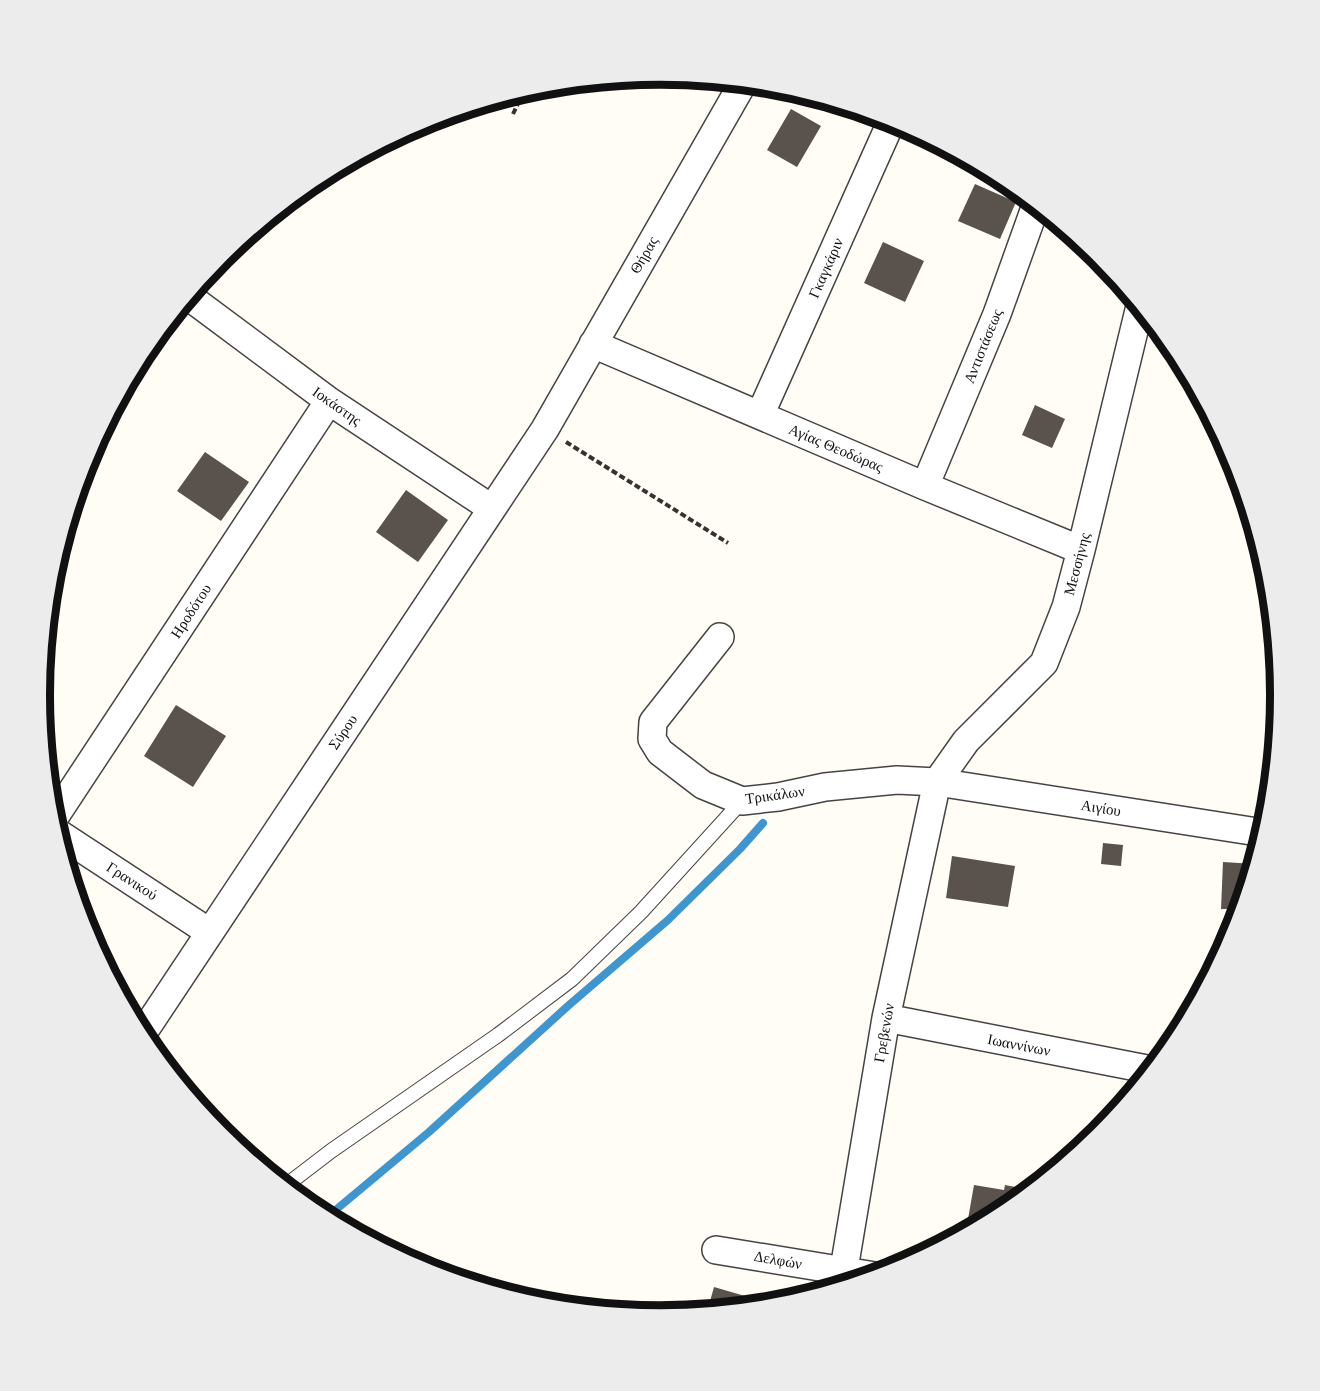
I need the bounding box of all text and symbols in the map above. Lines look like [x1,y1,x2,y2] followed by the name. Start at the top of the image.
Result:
[627,234,661,276] street label: Θήρας
[806,235,846,301] street label: Γκαγκάριν
[961,306,1005,386] street label: Αντιστάσεως
[310,383,364,429] street label: Ιοκάστης
[786,421,886,475] street label: Αγίας Θεοδώρας
[1061,531,1093,597] street label: Μεσσήνης
[168,581,214,641] street label: Ηροδότου
[326,712,360,752] street label: Σύρου
[744,783,806,807] street label: Τρικάλων
[1080,797,1122,819] street label: Αιγίου
[104,859,160,903] street label: Γρανικού
[871,1002,897,1064] street label: Γρεβενών
[986,1031,1052,1059] street label: Ιωαννίνων
[753,1248,803,1272] street label: Δελφών

